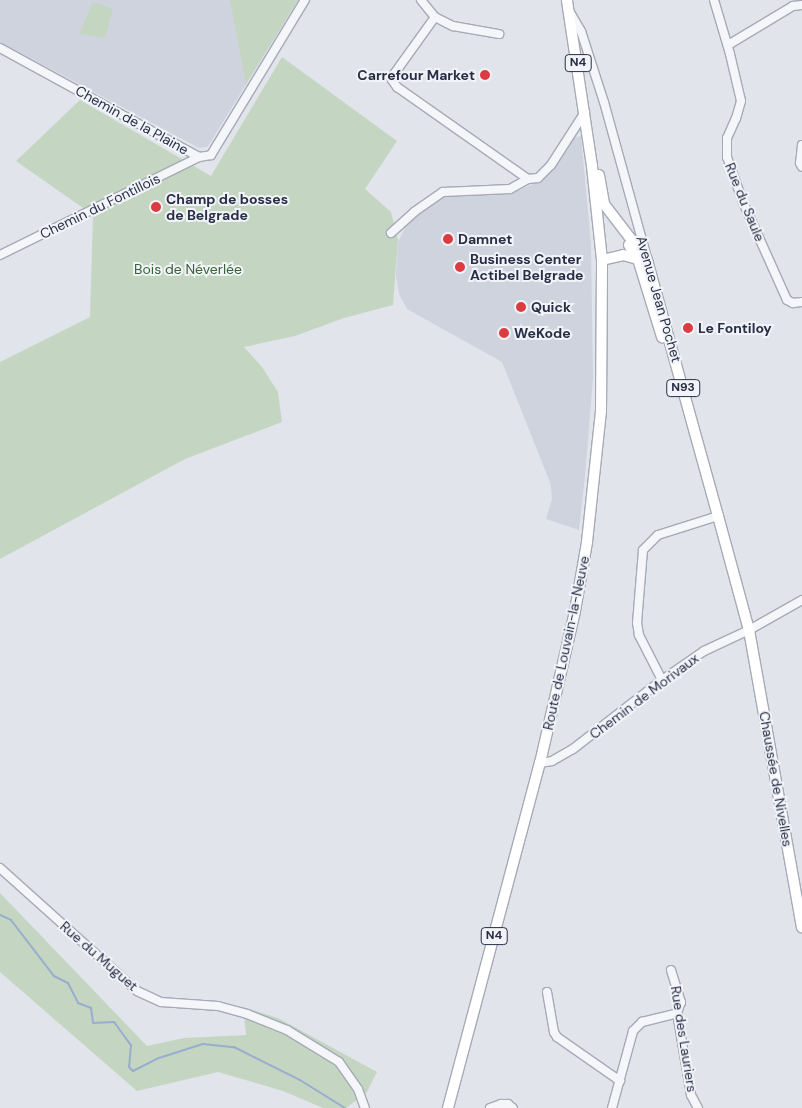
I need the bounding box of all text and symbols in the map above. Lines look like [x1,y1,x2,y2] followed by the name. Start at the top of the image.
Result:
[564,54,592,72] road number: N4
[357,67,475,83] place label: Carrefour Market
[479,69,491,81] marker: Carrefour Market
[72,82,192,158] street label: Chemin de la Plaine
[722,160,768,244] street label: Rue du Saule
[37,170,163,242] street label: Chemin du Fontillois
[166,191,288,223] place label: Champ de bosses de Belgrade
[150,201,162,213] marker: Champ de bosses de Belgrade
[458,231,512,247] place label: Damnet
[442,233,454,245] marker: Damnet
[633,234,685,364] street label: Avenue Jean Pochet
[470,251,584,284] place label: Business Center Actibel Belgrade
[134,261,242,277] park label: Bois de Néverlée
[454,261,466,273] marker: Business Center Actibel Belgrade
[531,299,571,315] place label: Quick
[515,301,527,313] marker: Quick
[698,320,772,336] place label: Le Fontiloy
[682,322,694,334] marker: Le Fontiloy
[514,325,571,341] place label: WeKode
[498,327,510,339] marker: WeKode
[666,378,700,398] road number: N93
[539,554,593,732] street label: Route de Louvain-la-Neuve
[586,649,702,743] street label: Chemin de Morivaux
[756,710,796,848] street label: Chaussée de Nivelles
[57,918,141,994] street label: Rue du Muguet
[480,926,508,946] road number: N4
[667,985,701,1093] street label: Rue des Lauriers

